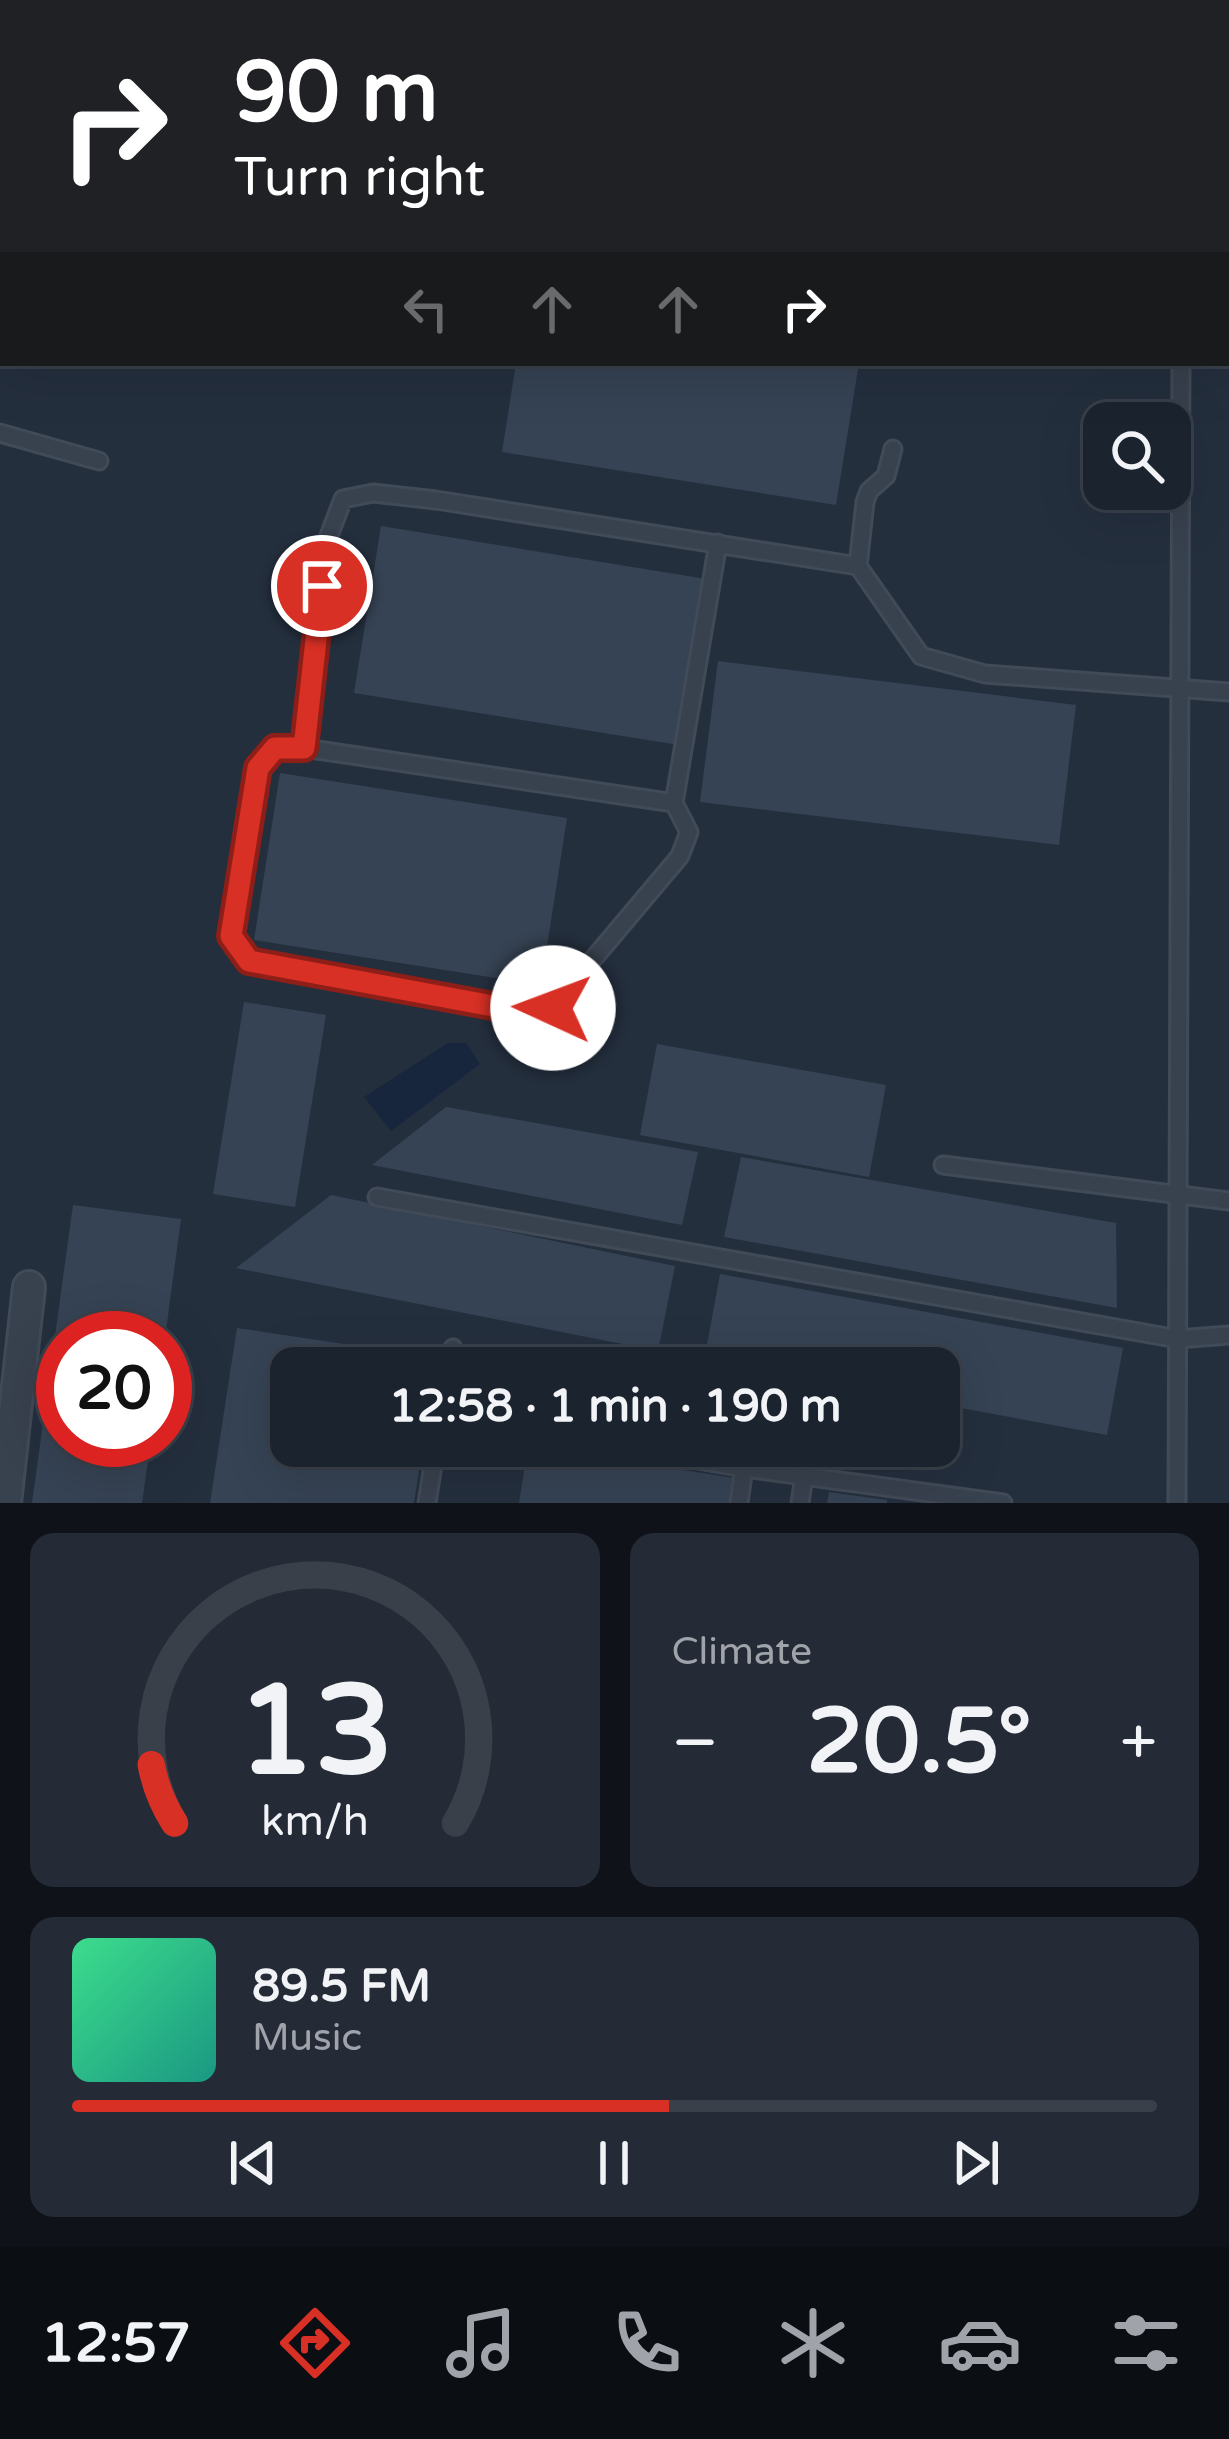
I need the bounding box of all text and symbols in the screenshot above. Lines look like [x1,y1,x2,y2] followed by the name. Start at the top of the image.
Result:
[234,43,438,144] text: 90 m
[36,48,192,204] icon: right
[234,145,485,210] text: Turn right
[393,276,459,342] icon: left
[519,276,585,342] icon: ahead
[645,276,711,342] icon: ahead
[771,276,837,342] icon: right
[1083,402,1191,510] map controls
[1083,402,1191,510] button: search
[271,535,373,637] pin
[289,553,355,619] icon: arrive
[490,945,616,1071] position arrow
[36,1311,192,1467] speed limit sign: 20
[389,1380,841,1434] text: 12:58 · 1 min · 190 m
[672,1628,812,1675] text: Climate
[236,1657,393,1808] text: 13
[807,1688,1032,1797] text: 20.5°
[672,1703,719,1783] text: −
[1120,1703,1157,1783] text: +
[261,1796,369,1847] text: km/h
[252,1960,431,2014] text: 89.5 FM
[252,2014,362,2061] text: Music
[220,2130,286,2196] icon: previous
[581,2130,647,2196] icon: pause
[943,2130,1009,2196] icon: next
[273,2301,357,2385] icon: directions
[439,2301,523,2385] icon: music
[605,2301,689,2385] icon: phone
[771,2301,855,2385] icon: climate
[938,2301,1022,2385] icon: car
[1104,2301,1188,2385] icon: filters
[41,2311,191,2376] text: 12:57

